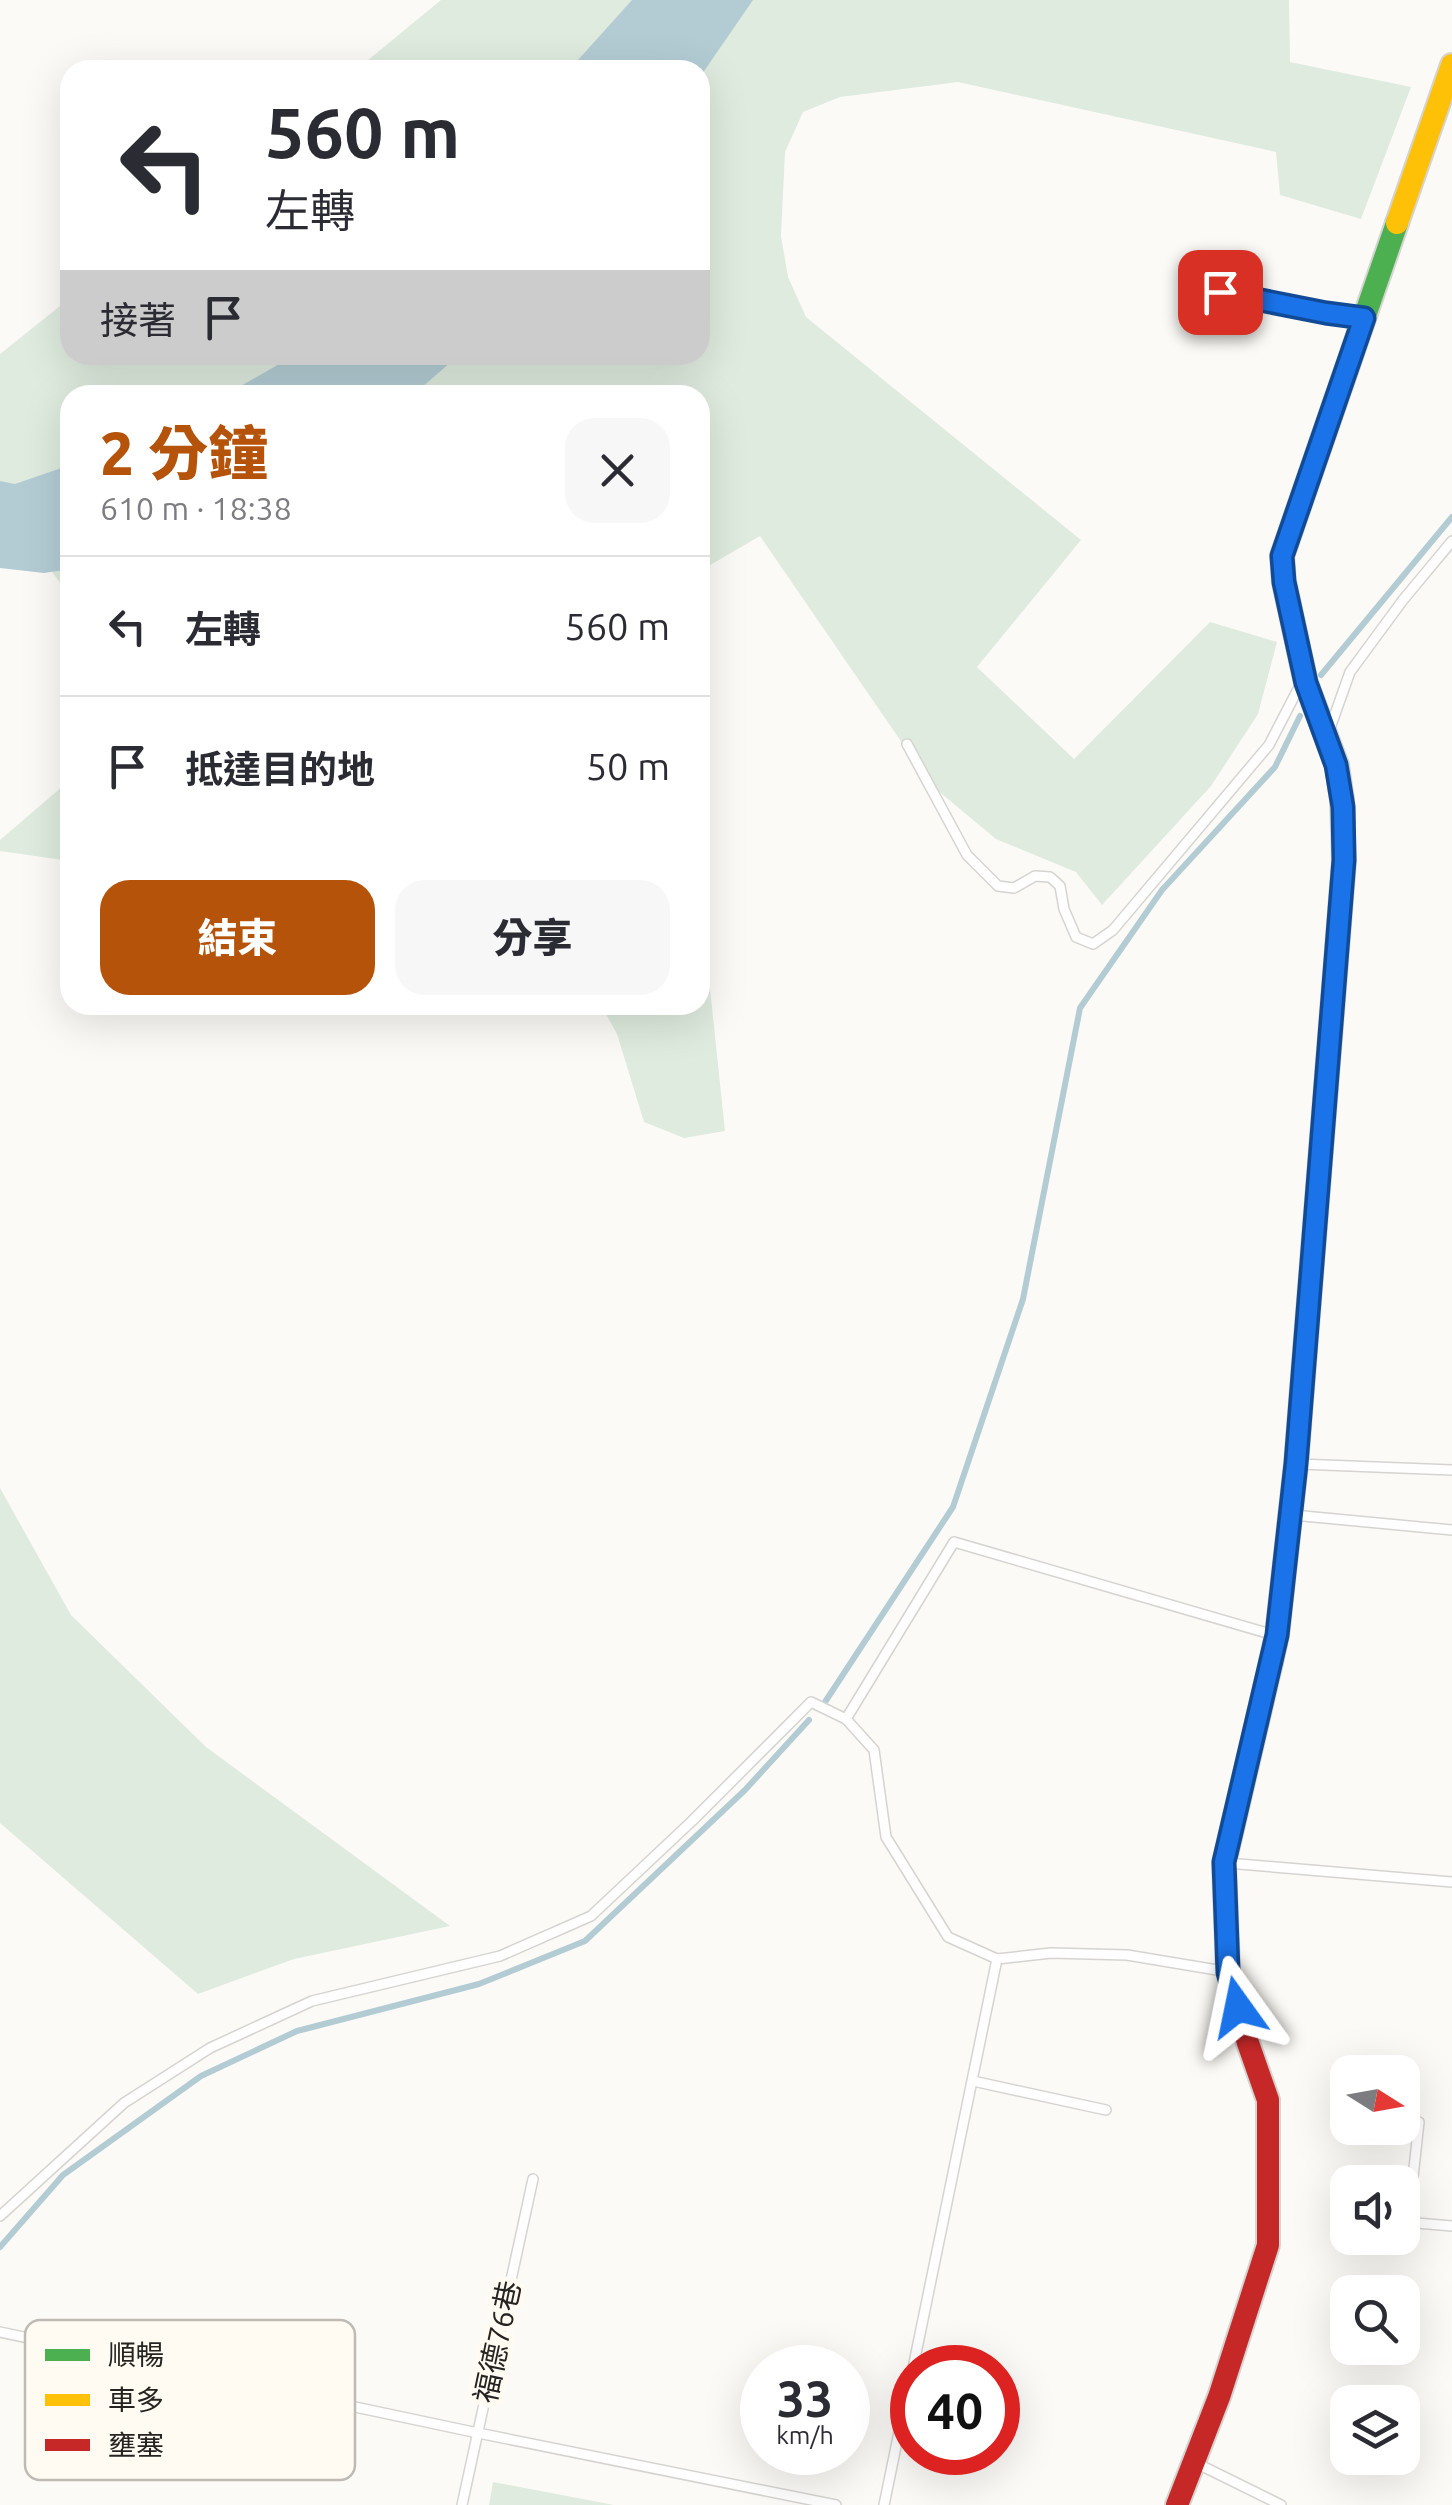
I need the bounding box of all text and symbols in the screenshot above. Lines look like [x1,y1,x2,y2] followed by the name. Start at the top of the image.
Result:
[265,93,460,171] text: 560 m
[100,100,230,230] icon: left
[265,185,355,236] text: 左轉
[1178,250,1263,335] pin
[1193,265,1248,320] icon: arrive
[196,290,251,345] icon: arrive
[100,299,176,341] text: 接著
[565,418,670,523] button: close
[100,419,268,486] text: 2 分鐘
[100,490,292,526] text: 610 m · 18:38
[100,599,155,654] icon: left
[564,605,670,647] text: 560 m
[185,608,261,650] text: 左轉
[100,739,155,794] icon: arrive
[586,745,670,787] text: 50 m
[185,748,375,790] text: 抵達目的地
[100,880,375,995] button: 結束
[395,880,670,995] button: 分享
[1186,1955,1290,2059] position arrow
[1330,2055,1420,2145] north arrow
[1330,2055,1420,2475] map controls
[1330,2165,1420,2255] button: sound
[1330,2275,1420,2365] button: search
[468,2278,527,2406] street label: 福德76巷
[25,2320,355,2480] legend
[108,2339,164,2370] text: 順暢
[890,2345,1020,2475] speed limit sign: 40
[777,2370,833,2426] text: 33
[108,2384,164,2415] text: 車多
[1330,2385,1420,2475] button: layers
[776,2421,834,2449] text: km/h
[108,2429,164,2460] text: 壅塞

